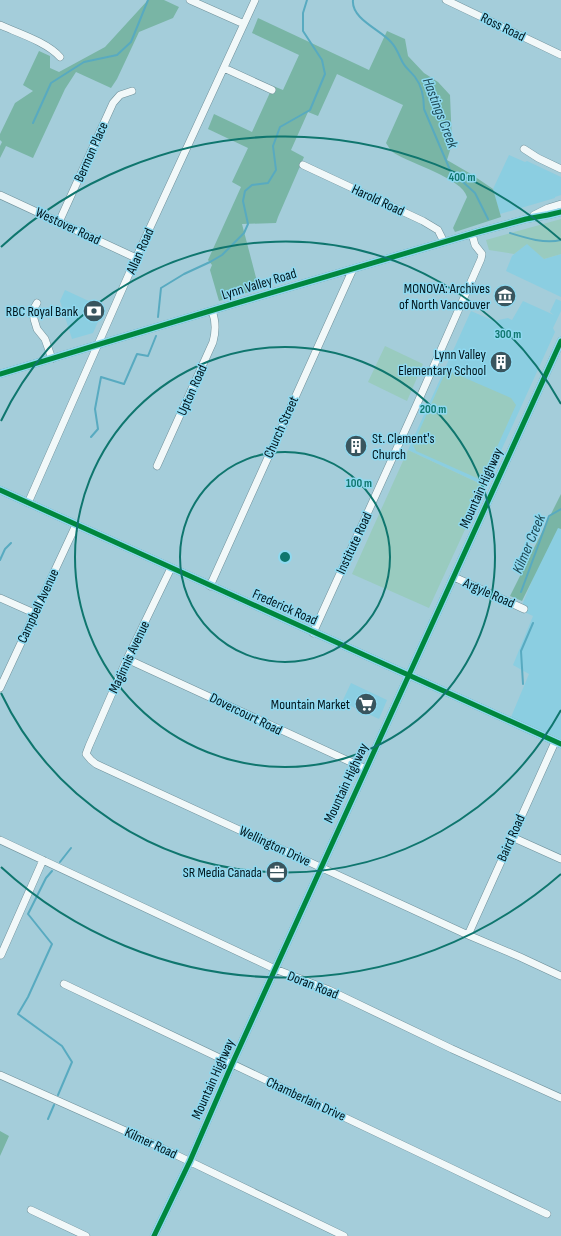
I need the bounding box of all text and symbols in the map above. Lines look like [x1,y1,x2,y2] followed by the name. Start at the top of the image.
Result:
[478,9,528,45] street label: Ross Road
[418,75,462,152] water label: Hastings Creek
[70,119,112,185] street label: Bermon Place
[449,170,475,185] text: 400 m
[349,180,407,220] street label: Harold Road
[33,204,103,249] street label: Westover Road
[122,225,158,277] street label: Allan Road
[219,265,299,303] street label: Lynn Valley Road
[399,280,490,313] place label: MONOVA: Archives of North Vancouver
[492,283,518,309] museum icon: MONOVA: Archives of North Vancouver
[81,298,107,324] bank icon: RBC Royal Bank
[6,303,79,320] place label: RBC Royal Bank
[495,327,521,342] text: 300 m
[398,346,487,379] place label: Lynn Valley Elementary School
[488,349,514,375] building icon: Lynn Valley Elementary School
[173,362,211,418] street label: Upton Road
[260,393,302,461] street label: Church Street
[420,402,446,417] text: 200 m
[372,430,435,463] place label: St. Clement's Church
[343,433,369,459] building icon: St. Clement's Church
[456,445,507,531] street label: Mountain Highway
[346,476,372,491] text: 100 m
[332,509,376,577] street label: Institute Road
[508,511,550,576] water label: Kilmer Creek
[278,550,292,564] centre of rings
[13,566,63,646] street label: Campbell Avenue
[460,574,517,612] street label: Argyle Road
[250,585,320,629] street label: Frederick Road
[105,618,153,696] street label: Maginnis Avenue
[207,689,285,739] street label: Dovercourt Road
[353,691,379,717] supermarket icon: Mountain Market
[271,696,350,713] place label: Mountain Market
[320,740,372,826] street label: Mountain Highway
[493,812,529,864] street label: Baird Road
[237,822,313,870] street label: Wellington Drive
[264,859,290,885] office icon: SR Media Canada
[183,864,262,881] place label: SR Media Canada
[285,967,341,1003] street label: Doran Road
[188,1036,239,1122] street label: Mountain Highway
[263,1073,349,1125] street label: Chamberlain Drive
[122,1124,180,1163] street label: Kilmer Road

